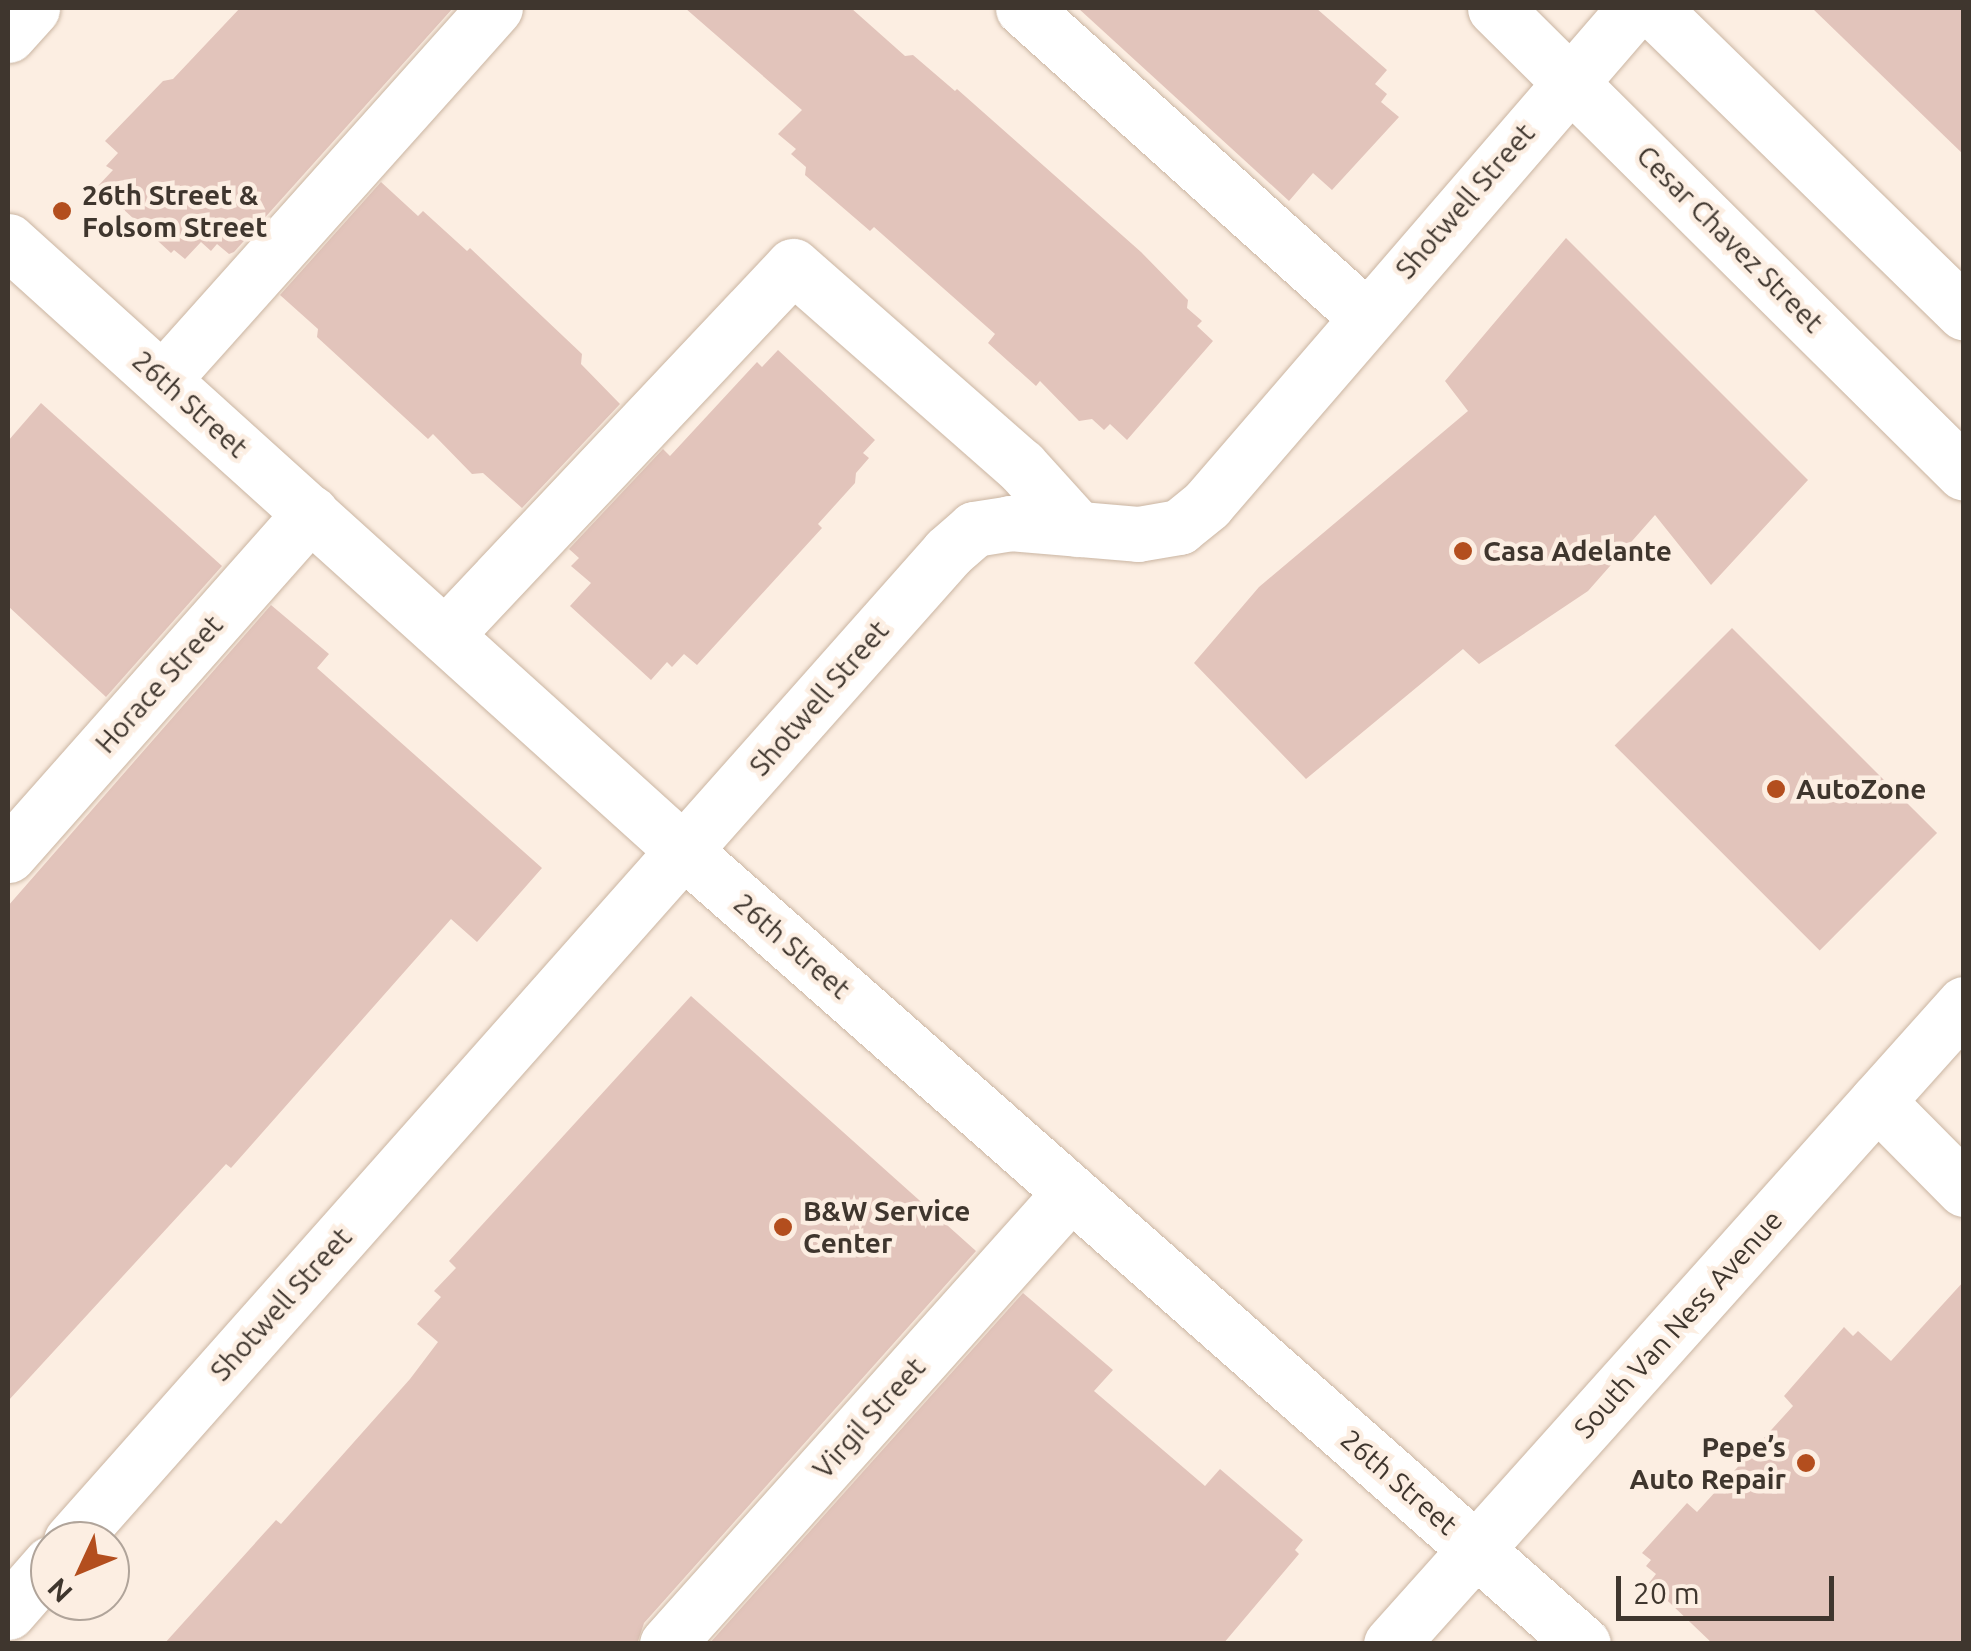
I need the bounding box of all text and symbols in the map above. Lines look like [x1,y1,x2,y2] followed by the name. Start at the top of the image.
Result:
[1389,117,1541,285] street label: Shotwell Street
[1630,139,1830,339] street label: Cesar Chavez Street
[82,178,267,244] place label: 26th Street & Folsom Street
[51,200,73,222] marker: 26th Street & Folsom Street
[126,344,254,464] street label: 26th Street
[1483,534,1672,568] place label: Casa Adelante
[1452,540,1474,562] marker: Casa Adelante
[88,608,230,760] street label: Horace Street
[743,614,895,782] street label: Shotwell Street
[1796,772,1926,806] place label: AutoZone
[1765,778,1787,800] marker: AutoZone
[727,886,857,1006] street label: 26th Street
[803,1194,970,1260] place label: B&W Service Center
[1567,1203,1789,1445] street label: South Van Ness Avenue
[772,1216,794,1238] marker: B&W Service Center
[203,1220,359,1388] street label: Shotwell Street
[806,1351,932,1485] street label: Virgil Street
[1334,1422,1464,1542] street label: 26th Street
[1630,1430,1786,1496] place label: Pepe’s Auto Repair
[1795,1452,1817,1474] marker: Pepe’s Auto Repair
[30,1521,130,1621] north arrow
[1621,1556,1838,1618] scale bar
[41,1573,78,1609] text: N
[1633,1576,1700,1610] text: 20 m

